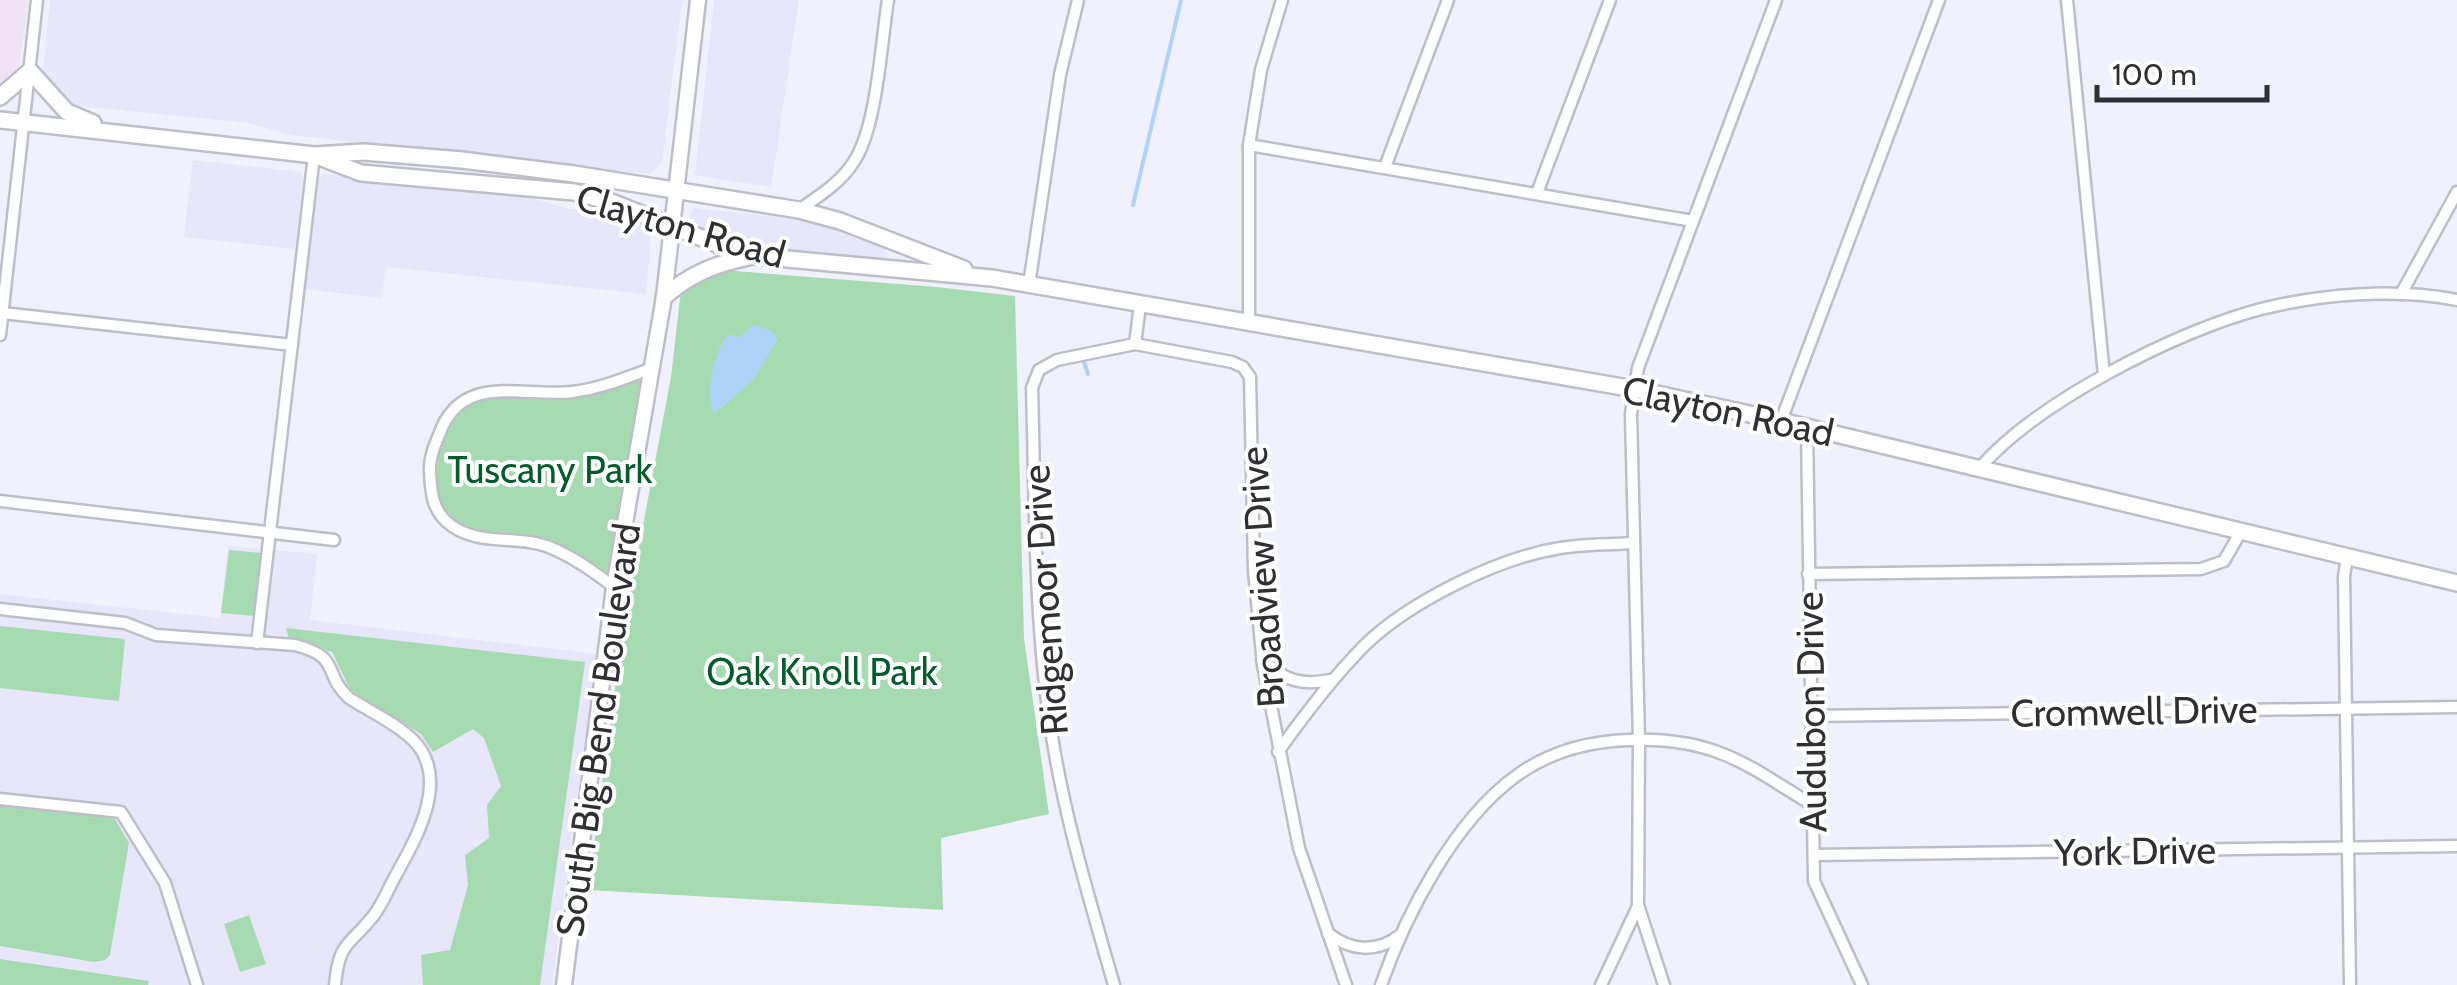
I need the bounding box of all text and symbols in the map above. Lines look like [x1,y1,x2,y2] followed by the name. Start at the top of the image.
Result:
[2097,40,2267,102] scale bar
[2112,56,2197,93] text: 100 m
[571,174,791,278] street label: Clayton Road
[1618,366,1838,456] street label: Clayton Road
[1229,445,1295,709] street label: Broadview Drive
[447,446,653,493] park label: Tuscany Park
[1012,463,1078,737] street label: Ridgemoor Drive
[546,520,650,940] street label: South Big Bend Boulevard
[1785,591,1837,833] street label: Audubon Drive
[706,648,938,695] park label: Oak Knoll Park
[2010,685,2258,737] street label: Cromwell Drive
[2053,826,2216,876] street label: York Drive

